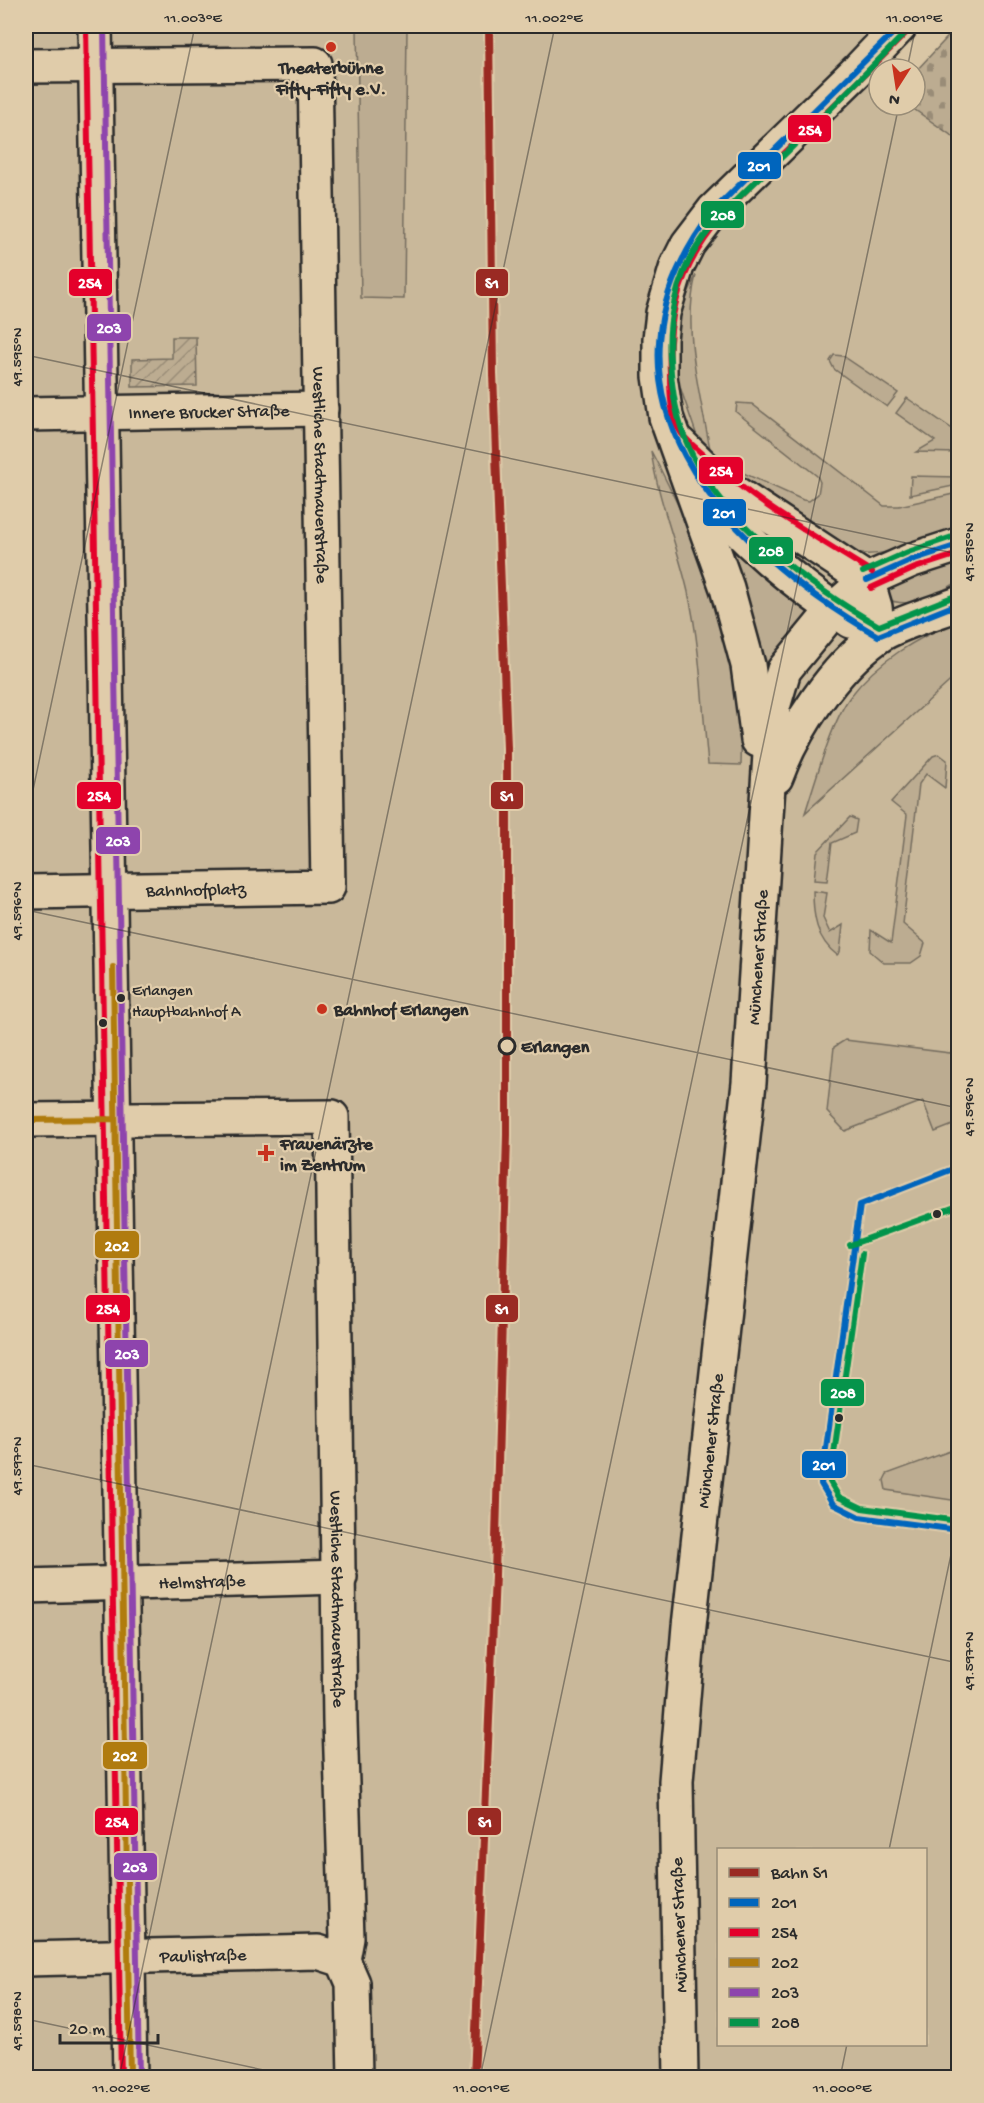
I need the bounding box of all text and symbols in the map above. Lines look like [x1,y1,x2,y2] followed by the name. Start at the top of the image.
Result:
[163,10,223,28] text: 11.003°E
[524,10,583,28] text: 11.002°E
[885,10,943,28] text: 11.001°E
[324,40,338,54] marker: Theaterbühne Fifty-Fifty e.V.
[867,57,927,117] north arrow
[275,59,386,101] place label: Theaterbühne Fifty-Fifty e.V.
[887,88,902,109] text: N
[787,114,832,143] line badge: 254
[798,123,822,142] text: 254
[737,151,782,180] line badge: 201
[747,159,771,178] text: 201
[700,200,745,229] line badge: 208
[710,208,736,227] text: 208
[68,268,113,297] line badge: 254
[475,268,509,297] line badge: S1
[78,276,102,295] text: 254
[485,276,499,295] text: S1
[86,313,132,342] line badge: 203
[96,321,122,340] text: 203
[9,327,27,387] text: 49.595°N
[307,366,331,584] street label: Westliche Stadtmauerstraße
[128,402,290,425] street label: Innere Brucker Straße
[698,456,744,485] line badge: 254
[709,464,733,483] text: 254
[702,498,747,527] line badge: 201
[712,506,736,525] text: 201
[961,522,979,582] text: 49.595°N
[748,536,794,565] line badge: 208
[758,544,784,563] text: 208
[76,781,122,810] line badge: 254
[490,781,524,810] line badge: S1
[87,789,111,808] text: 254
[500,789,514,808] text: S1
[95,826,141,855] line badge: 203
[105,834,131,853] text: 203
[145,880,247,903] street label: Bahnhofplatz
[9,881,27,940] text: 49.596°N
[745,888,774,1026] street label: Münchener Straße
[132,983,242,1023] place label: Erlangen Hauptbahnhof A
[115,992,127,1004] marker: Erlangen Hauptbahnhof A
[333,1001,469,1022] place label: Bahnhof Erlangen
[315,1002,329,1016] marker: Bahnhof Erlangen
[97,1017,109,1029] unlabelled marker
[498,1037,516,1055] marker: Erlangen
[521,1038,590,1059] place label: Erlangen
[961,1077,979,1136] text: 49.596°N
[279,1135,374,1177] place label: Frauenärzte im Zentrum
[257,1144,275,1162] marker: Frauenärzte im Zentrum
[931,1208,943,1220] unlabelled marker
[94,1230,140,1259] line badge: 202
[105,1239,130,1258] text: 202
[85,1294,131,1323] line badge: 254
[485,1294,519,1323] line badge: S1
[96,1302,120,1321] text: 254
[495,1302,509,1321] text: S1
[104,1339,149,1368] line badge: 203
[114,1347,140,1366] text: 203
[694,1372,730,1509] street label: Münchener Straße
[820,1378,865,1407] line badge: 208
[830,1386,856,1405] text: 208
[833,1412,845,1424] unlabelled marker
[9,1436,27,1496] text: 49.597°N
[801,1450,847,1479] line badge: 201
[812,1458,836,1477] text: 201
[324,1490,348,1708] street label: Westliche Stadtmauerstraße
[158,1572,246,1595] street label: Helmstraße
[961,1631,979,1691] text: 49.597°N
[102,1741,148,1770] line badge: 202
[113,1749,138,1768] text: 202
[94,1807,139,1836] line badge: 254
[467,1807,502,1836] line badge: S1
[105,1815,129,1834] text: 254
[478,1815,492,1834] text: S1
[717,1848,927,2046] legend
[113,1852,158,1881] line badge: 203
[668,1856,693,1993] street label: Münchener Straße
[122,1860,148,1879] text: 203
[770,1864,828,1885] text: Bahn S1
[771,1894,797,1915] text: 201
[771,1924,798,1945] text: 254
[158,1946,247,1969] street label: Paulistraße
[771,1954,799,1975] text: 202
[771,1984,799,2005] text: 203
[9,1991,27,2051] text: 49.598°N
[60,2007,158,2045] scale bar
[771,2014,800,2035] text: 208
[69,2020,105,2041] text: 20 m
[91,2080,150,2098] text: 11.002°E
[452,2080,510,2098] text: 11.001°E
[812,2080,872,2098] text: 11.000°E

